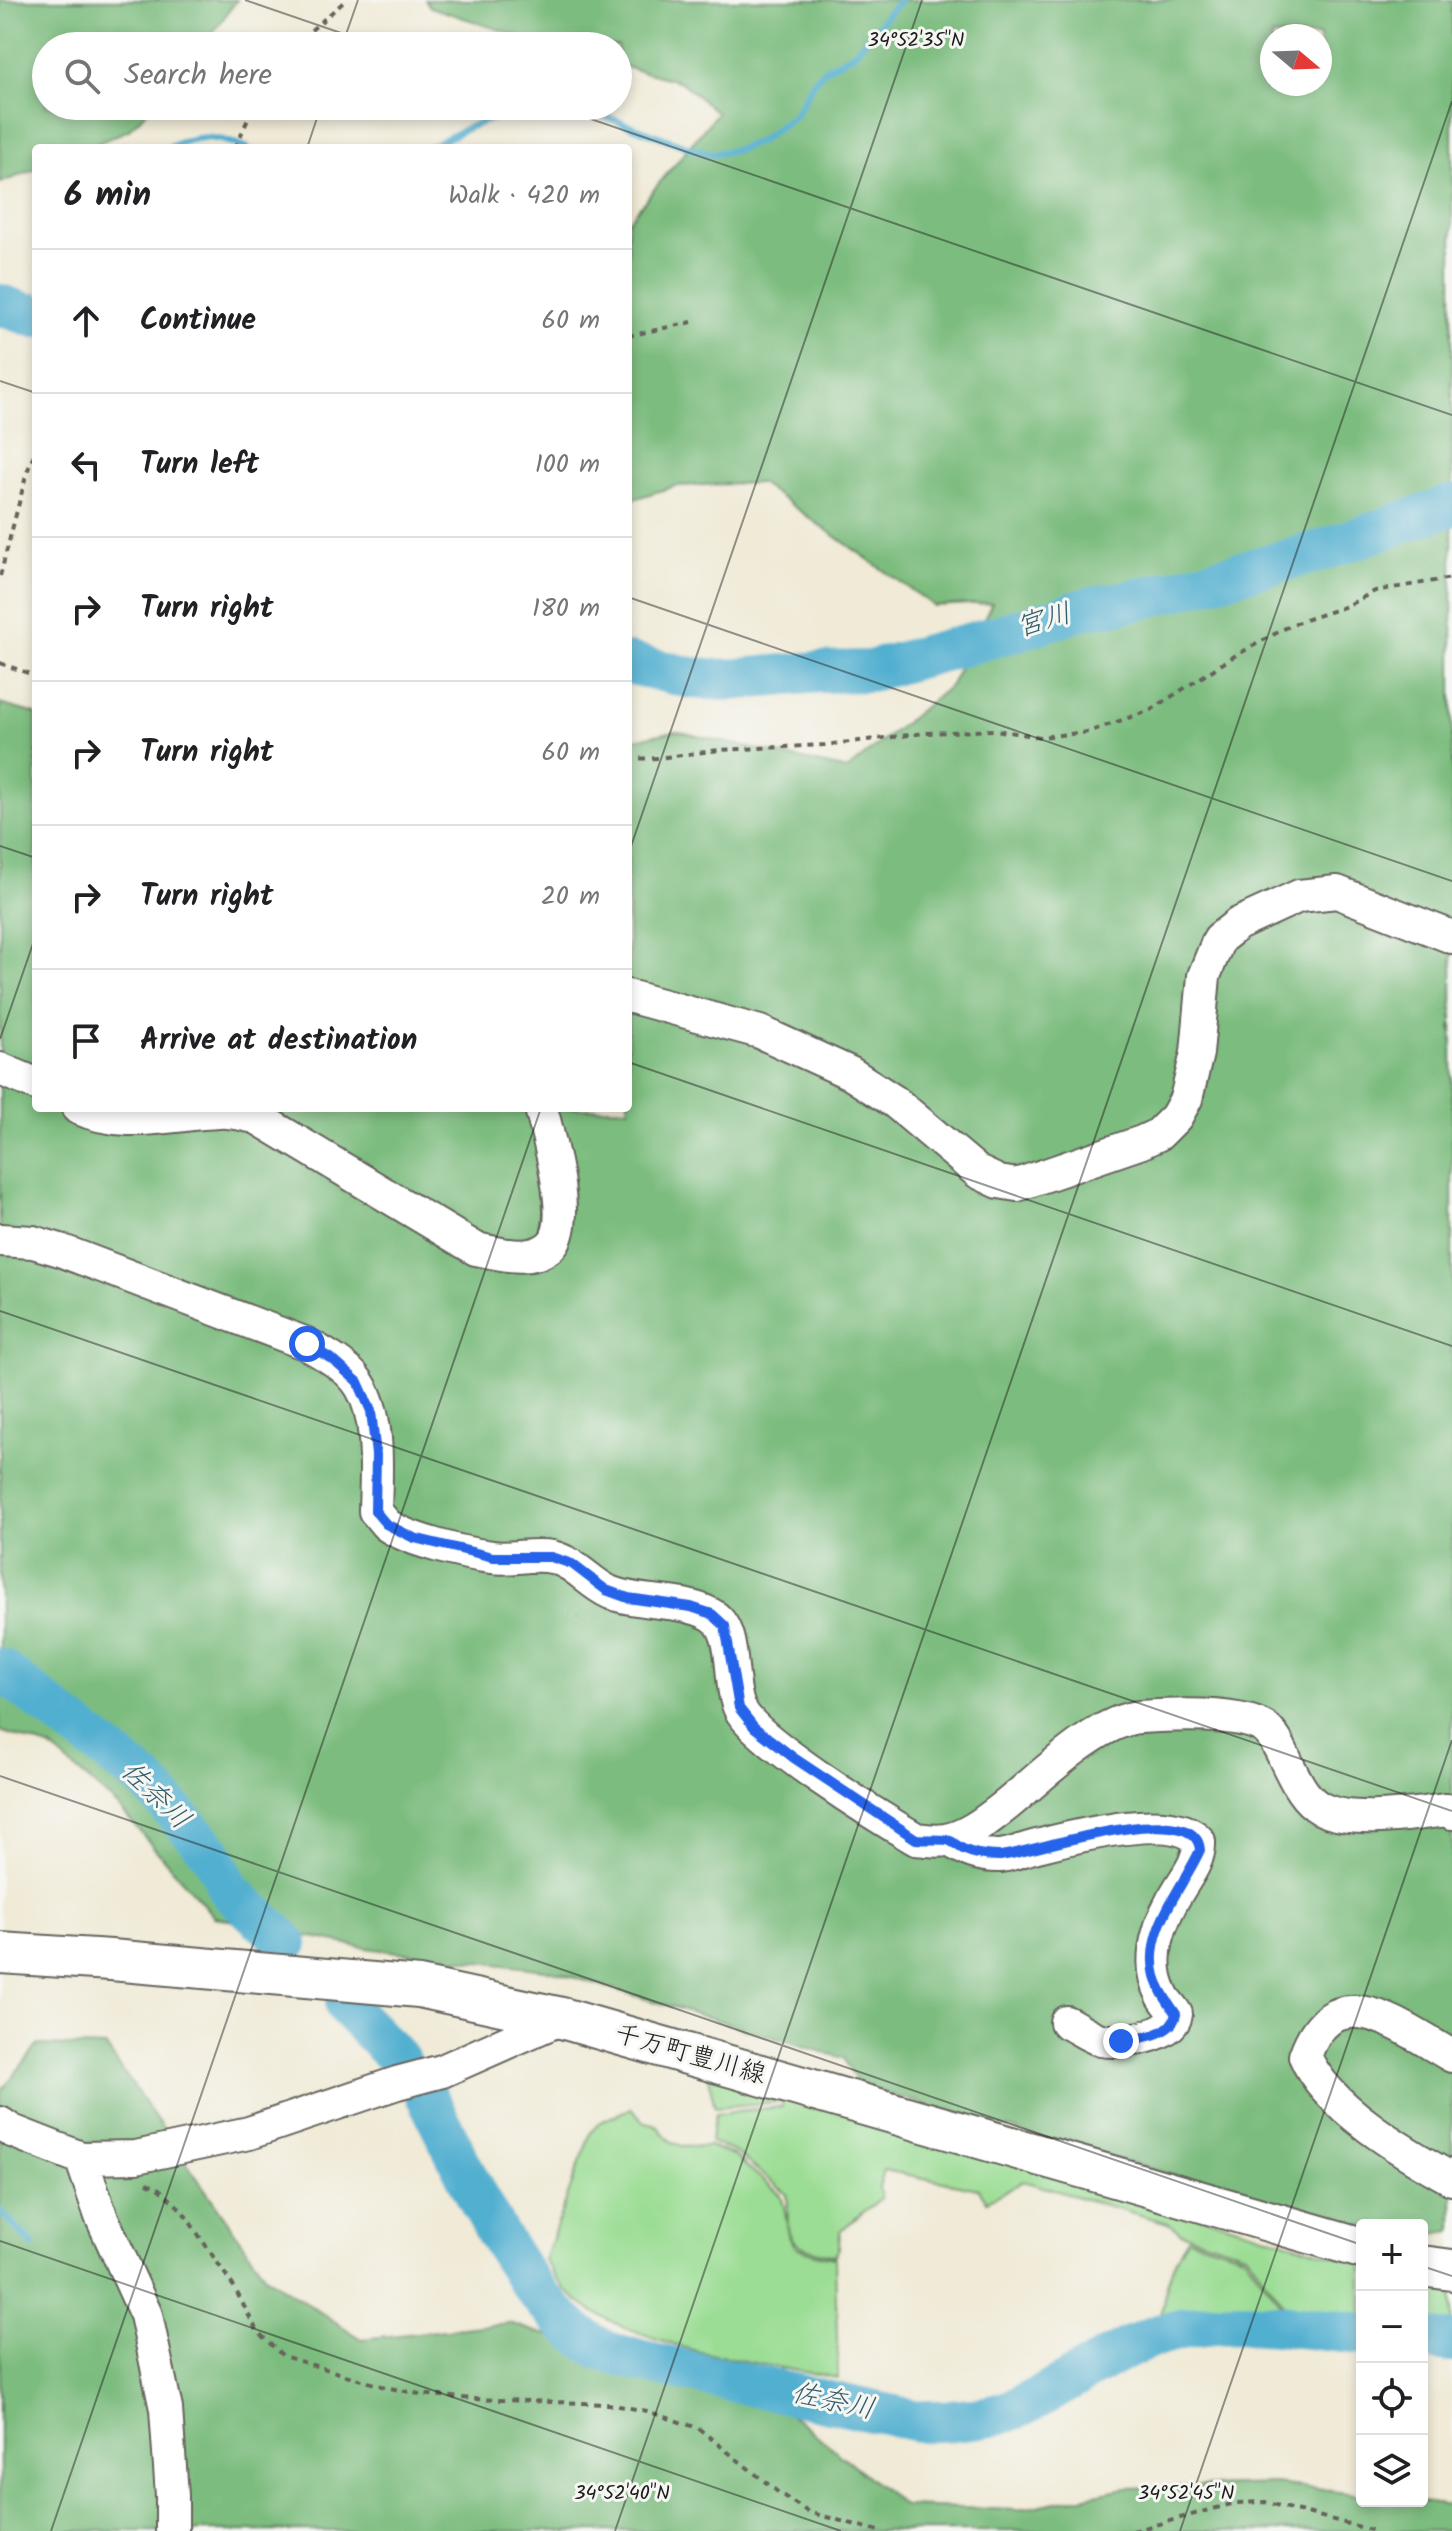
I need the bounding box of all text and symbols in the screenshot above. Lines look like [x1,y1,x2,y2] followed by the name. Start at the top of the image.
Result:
[1260,24,1332,96] north arrow
[868,25,964,57] text: 34°52'35"N
[32,32,632,120] search box
[124,52,272,100] text: Search here
[60,54,104,98] icon: search
[64,169,151,223] text: 6 min
[448,175,600,217] text: Walk · 420 m
[140,297,256,345] text: Continue
[64,299,108,343] icon: ahead
[541,300,600,342] text: 60 m
[140,441,259,489] text: Turn left
[64,443,108,487] icon: left
[535,444,600,486] text: 100 m
[140,585,273,633] text: Turn right
[64,587,108,631] icon: right
[532,588,600,630] text: 180 m
[1011,592,1077,650] water label: 宮川
[140,729,273,777] text: Turn right
[64,731,108,775] icon: right
[541,732,600,774] text: 60 m
[140,873,273,921] text: Turn right
[64,875,108,919] icon: right
[541,876,600,918] text: 20 m
[140,1017,417,1065] text: Arrive at destination
[64,1019,108,1063] icon: arrive
[289,1326,325,1362] route start
[109,1751,201,1841] water label: 佐奈川
[609,2013,771,2097] street label: 千万町豊川線
[1103,2023,1139,2059] route end
[1356,2219,1428,2507] map controls
[1356,2219,1428,2291] button: +
[1356,2291,1428,2363] button: −
[1356,2363,1428,2435] button: locate
[787,2371,879,2433] water label: 佐奈川
[1356,2435,1428,2507] button: layers
[574,2478,670,2510] text: 34°52'40"N
[1138,2478,1234,2510] text: 34°52'45"N

